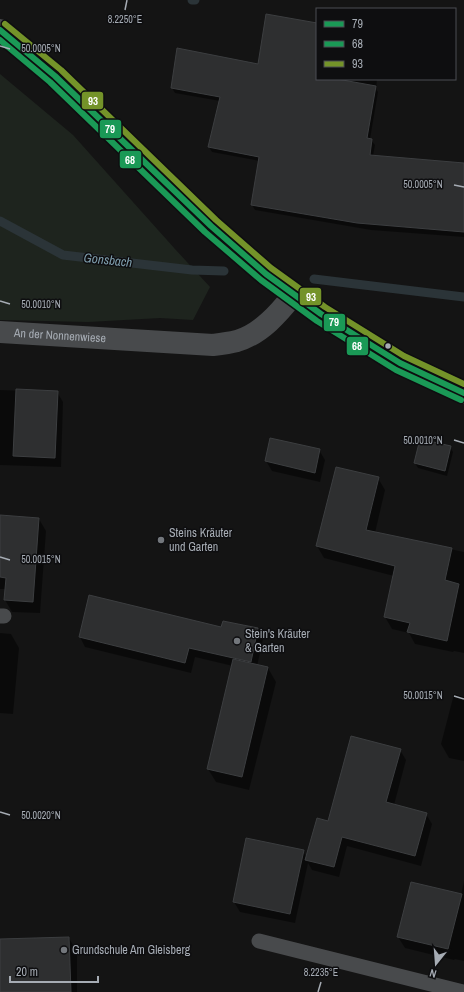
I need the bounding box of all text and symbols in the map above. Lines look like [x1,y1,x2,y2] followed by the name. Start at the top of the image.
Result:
[316,8,456,80] legend
[108,13,142,26] text: 8.2250°E
[352,16,363,32] text: 79
[352,36,363,52] text: 68
[21,42,61,55] text: 50.0005°N
[352,56,363,72] text: 93
[81,91,104,110] line badge: 93
[88,94,98,108] text: 93
[99,119,122,139] line badge: 79
[105,122,115,136] text: 79
[119,150,142,169] line badge: 68
[125,153,135,167] text: 68
[403,178,443,191] text: 50.0005°N
[83,249,133,271] water label: Gonsbach
[299,287,322,306] line badge: 93
[306,290,316,304] text: 93
[21,298,61,311] text: 50.0010°N
[323,313,346,332] line badge: 79
[329,315,339,329] text: 79
[12,325,106,346] street label: An der Nonnenwiese
[346,336,369,356] line badge: 68
[352,339,362,353] text: 68
[383,341,393,351] unlabelled marker
[403,434,443,447] text: 50.0010°N
[169,525,233,555] place label: Steins Kräuter und Garten
[156,535,166,545] marker: Steins Kräuter und Garten
[21,553,61,566] text: 50.0015°N
[245,626,311,656] place label: Stein's Kräuter & Garten
[232,636,242,646] marker: Stein's Kräuter & Garten
[403,689,443,702] text: 50.0015°N
[21,809,61,822] text: 50.0020°N
[72,942,191,958] place label: Grundschule Am Gleisberg
[416,944,456,984] north arrow
[59,945,69,955] marker: Grundschule Am Gleisberg
[10,958,98,984] scale bar
[16,964,38,980] text: 20 m
[304,966,338,979] text: 8.2235°E
[428,966,438,981] text: N

